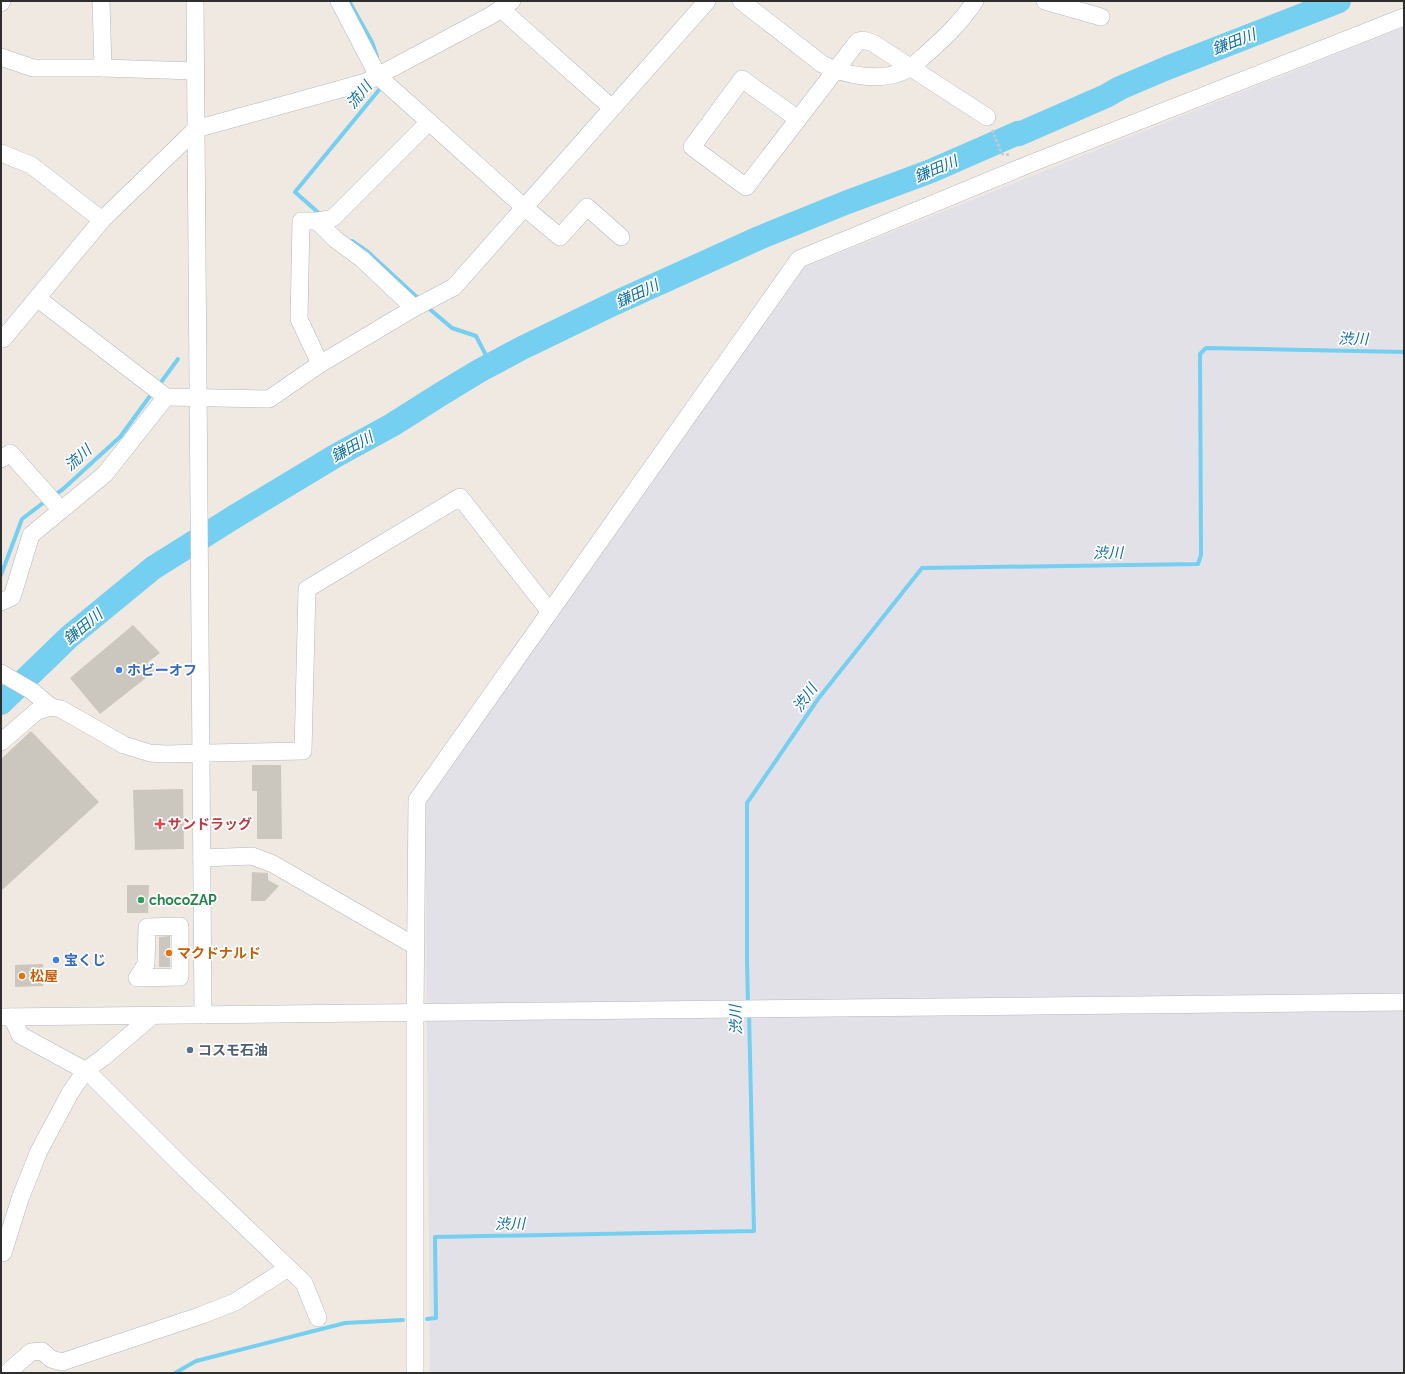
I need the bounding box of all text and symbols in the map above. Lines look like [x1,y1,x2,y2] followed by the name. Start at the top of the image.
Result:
[1210,25,1260,58] water label: 鎌田川
[343,76,377,112] water label: 流川
[912,151,962,186] water label: 鎌田川
[613,275,663,312] water label: 鎌田川
[1338,330,1370,348] water label: 渋川
[328,427,378,466] water label: 鎌田川
[61,440,97,475] water label: 流川
[1093,544,1125,562] water label: 渋川
[60,604,108,648] water label: 鎌田川
[127,662,197,678] place label: ホビーオフ
[114,665,124,675] marker: ホビーオフ
[789,679,822,715] water label: 渋川
[168,816,252,832] place label: サンドラッグ
[155,819,165,829] marker: サンドラッグ
[149,892,217,908] place label: chocoZAP
[136,895,146,905] marker: chocoZAP
[177,945,261,961] place label: マクドナルド
[164,948,174,958] marker: マクドナルド
[64,952,106,968] place label: 宝くじ
[51,955,61,965] marker: 宝くじ
[30,968,58,984] place label: 松屋
[17,971,27,981] marker: 松屋
[726,1003,746,1035] water label: 渋川
[198,1042,268,1058] place label: コスモ石油
[185,1045,195,1055] marker: コスモ石油
[495,1215,527,1233] water label: 渋川

